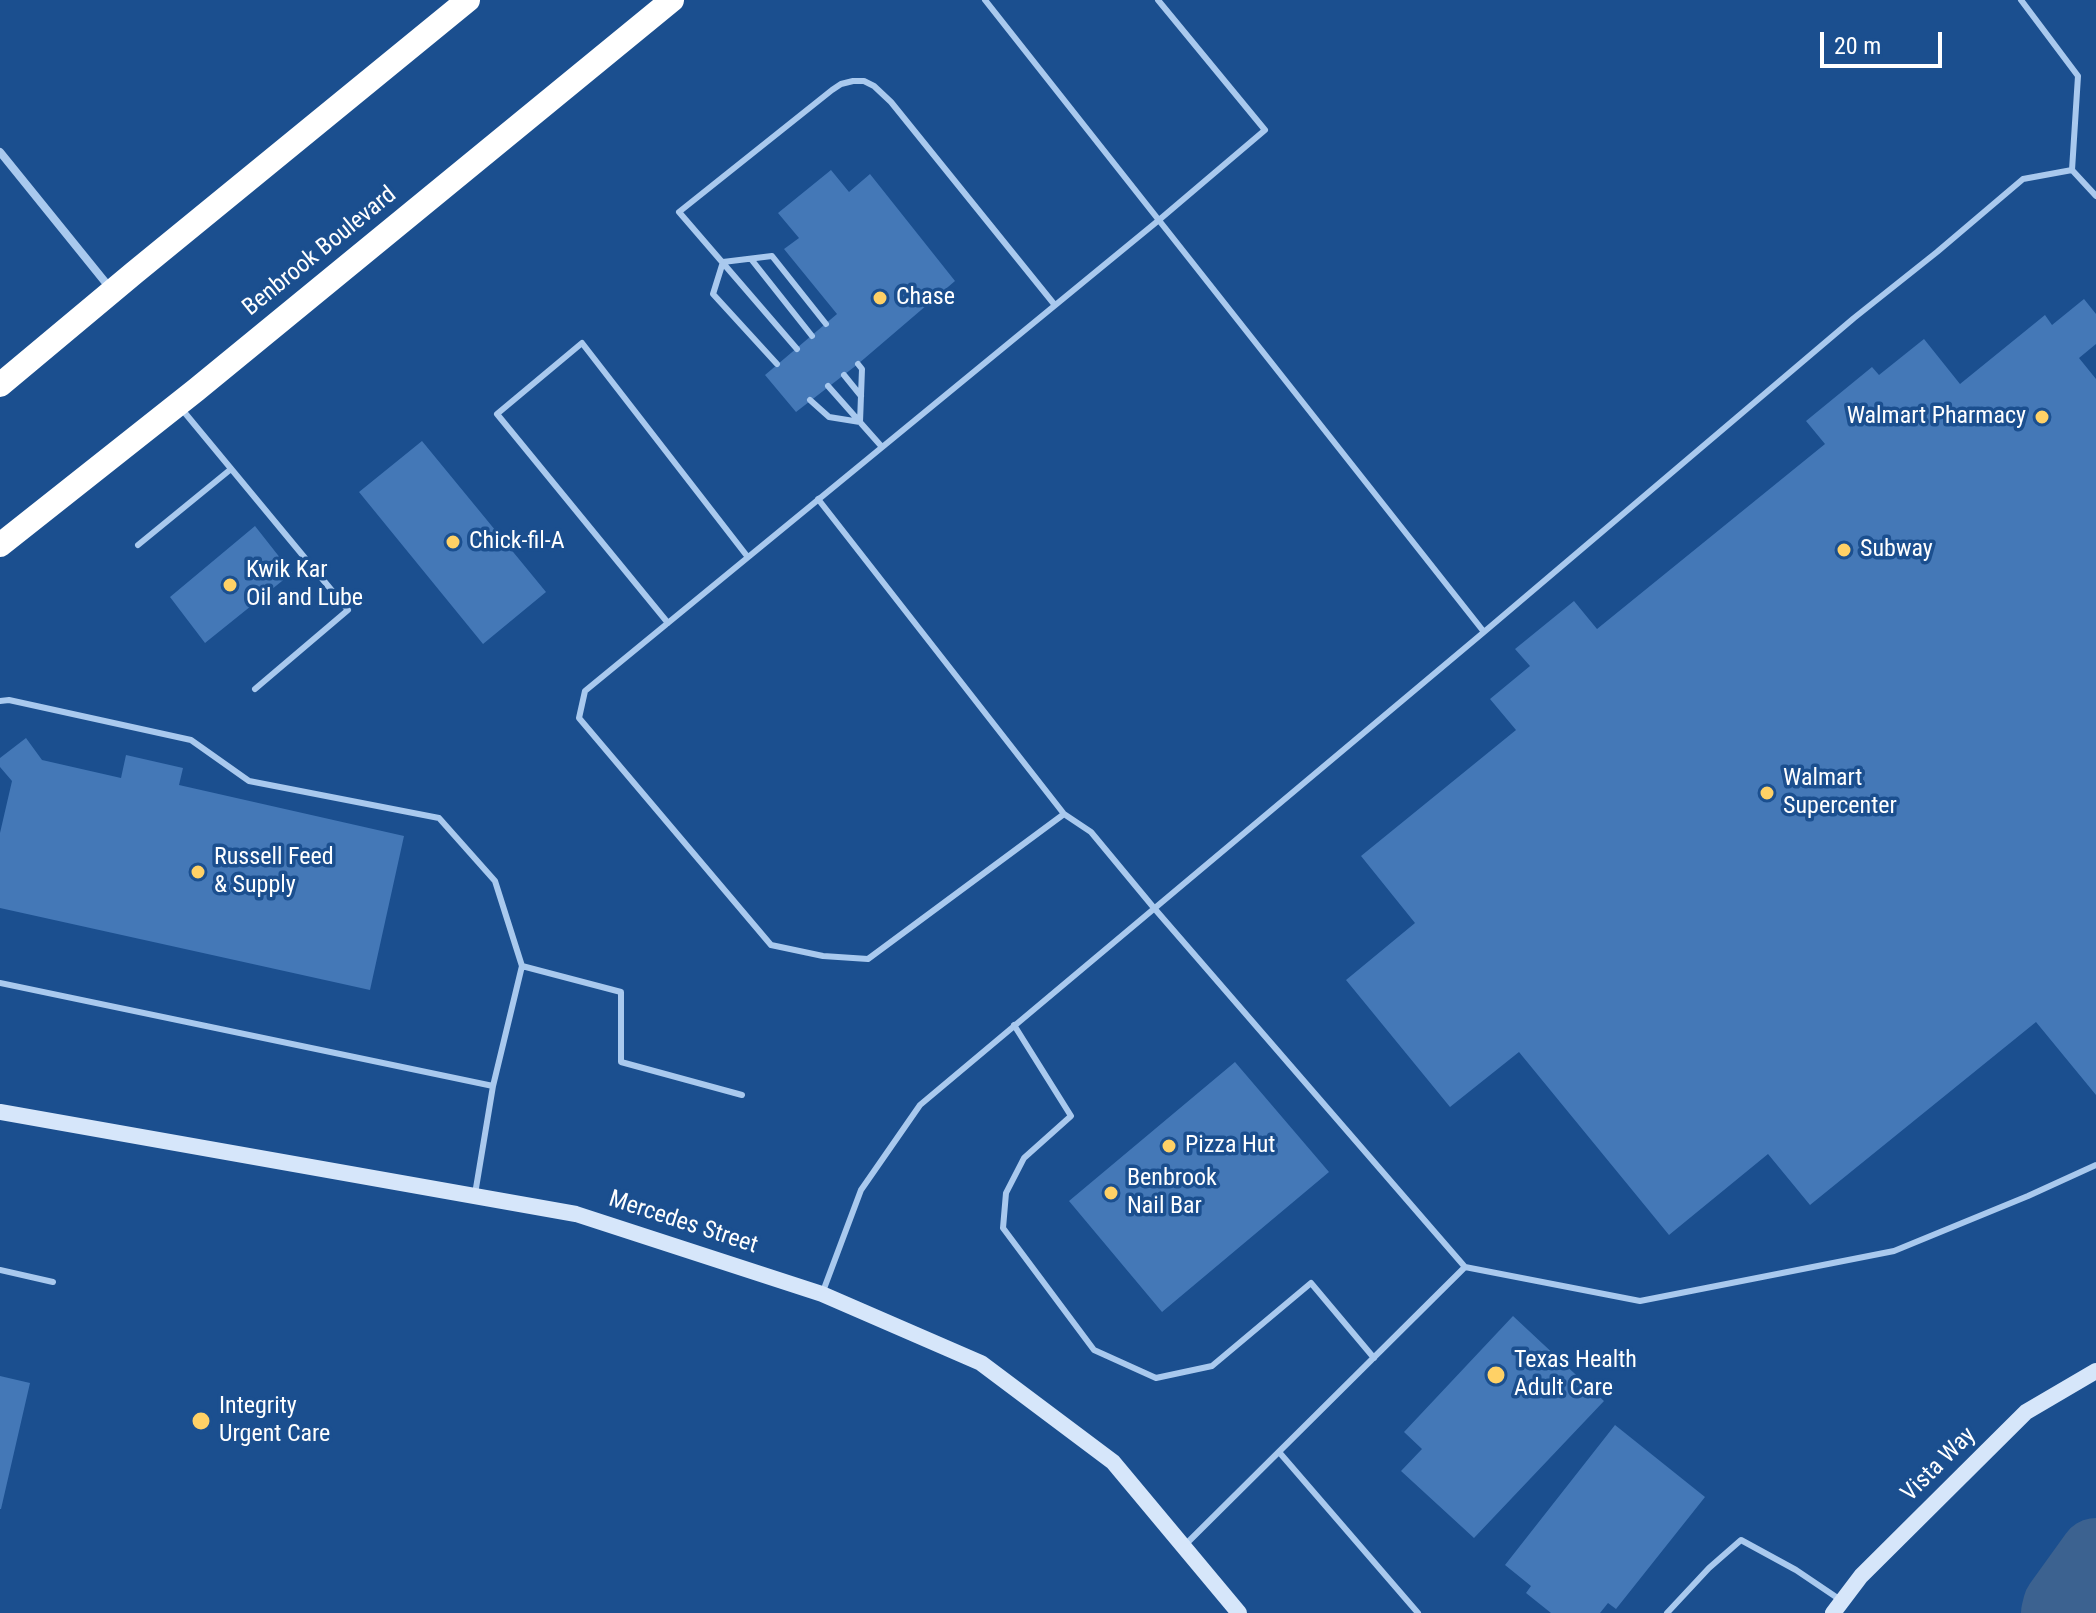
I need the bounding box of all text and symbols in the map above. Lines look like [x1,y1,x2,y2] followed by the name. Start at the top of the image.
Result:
[1824,16,1946,66] scale bar
[1834,32,1881,60] text: 20 m
[237,181,403,323] street label: Benbrook Boulevard
[896,284,955,312] place label: Chase
[871,289,889,307] marker: Chase
[1847,403,2026,431] place label: Walmart Pharmacy
[2033,408,2051,426] marker: Walmart Pharmacy
[469,528,565,556] place label: Chick-fil-A
[444,533,462,551] marker: Chick-fil-A
[1860,536,1933,564] place label: Subway
[1835,541,1853,559] marker: Subway
[246,557,363,613] place label: Kwik Kar Oil and Lube
[221,576,239,594] marker: Kwik Kar Oil and Lube
[1783,765,1897,821] place label: Walmart Supercenter
[1758,784,1776,802] marker: Walmart Supercenter
[214,844,334,900] place label: Russell Feed & Supply
[189,863,207,881] marker: Russell Feed & Supply
[1185,1132,1275,1160] place label: Pizza Hut
[1160,1137,1178,1155] marker: Pizza Hut
[1127,1165,1217,1221] place label: Benbrook Nail Bar
[1102,1184,1120,1202] marker: Benbrook Nail Bar
[605,1185,761,1261] street label: Mercedes Street
[1514,1347,1637,1403] place label: Texas Health Adult Care
[1485,1364,1507,1386] marker: Texas Health Adult Care
[219,1393,330,1449] place label: Integrity Urgent Care
[190,1410,212,1432] marker: Integrity Urgent Care
[1896,1422,1982,1508] street label: Vista Way

